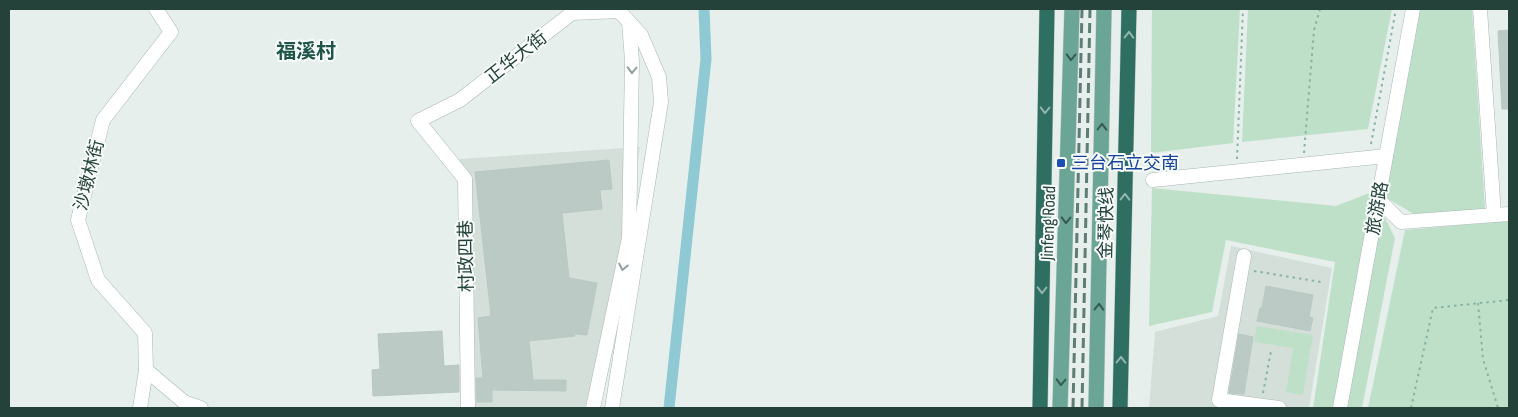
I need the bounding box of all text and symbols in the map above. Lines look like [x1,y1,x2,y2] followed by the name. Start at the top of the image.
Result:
[481,27,551,88] street label: 正华大街
[1123,30,1134,38] one-way arrow
[276,40,336,64] district label: 福溪村
[1065,54,1076,62] one-way arrow
[627,67,637,75] one-way arrow
[1040,106,1051,114] one-way arrow
[1097,123,1107,130] one-way arrow
[71,138,108,213] street label: 沙墩林街
[1071,153,1179,174] place label: 三台石立交南
[1055,157,1067,169] marker: 三台石立交南
[1362,180,1393,236] street label: 旅游路
[1037,185,1060,262] street label: Jinfeng Road
[1095,187,1118,259] street label: 金琴快线
[1120,193,1130,200] one-way arrow
[1061,216,1072,224] one-way arrow
[455,220,478,292] street label: 村政四巷
[618,263,629,272] one-way arrow
[1037,286,1047,294] one-way arrow
[1094,303,1104,310] one-way arrow
[1116,355,1127,363] one-way arrow
[1056,379,1066,387] one-way arrow

